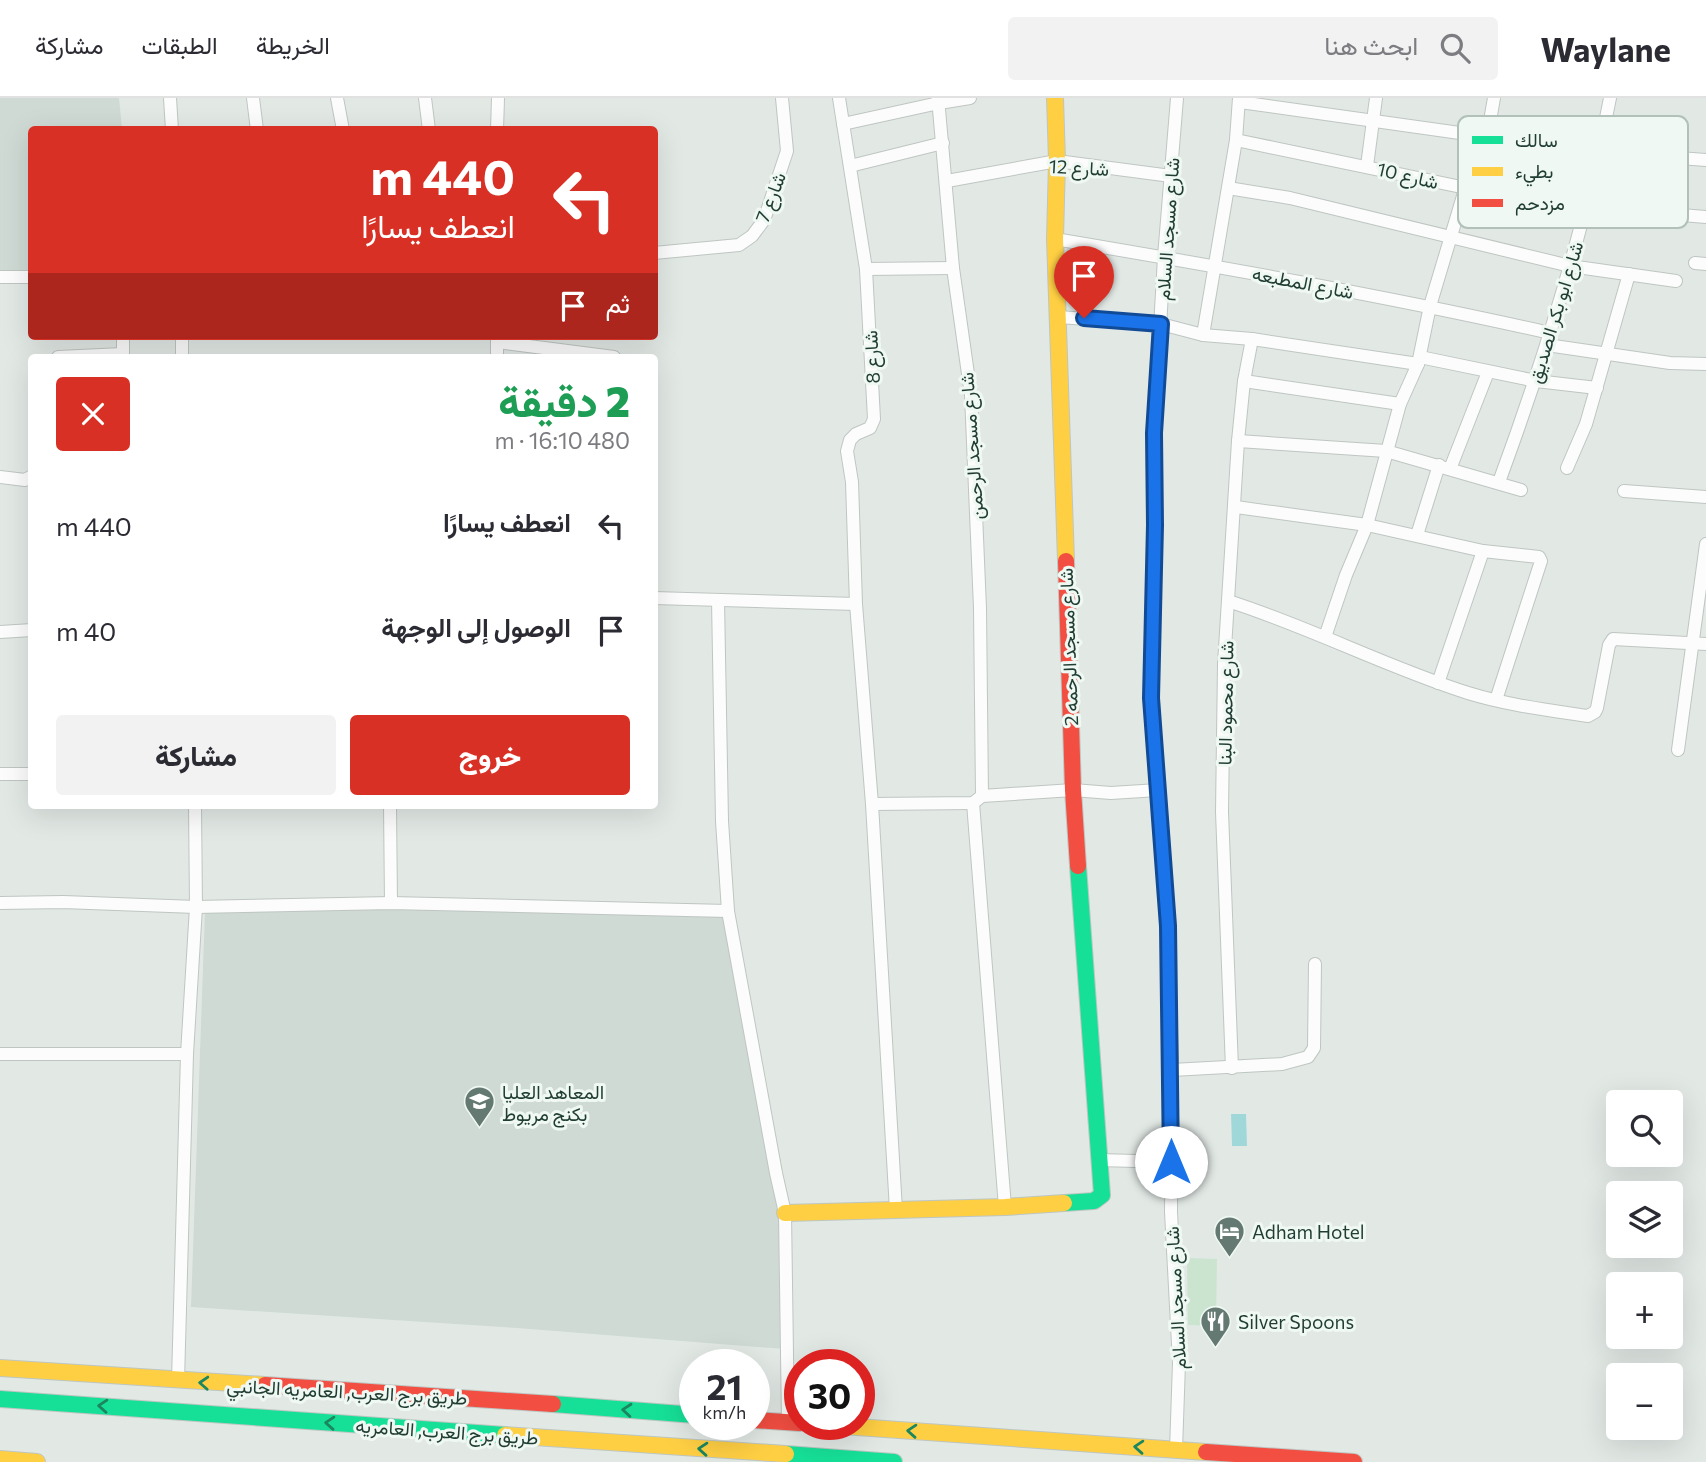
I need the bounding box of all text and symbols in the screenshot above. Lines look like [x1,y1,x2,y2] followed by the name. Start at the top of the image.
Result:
[1008,17,1498,80] search box
[1540,28,1671,69] text: Waylane
[1324,29,1418,60] text: ابحث هنا
[1436,29,1474,67] icon: search
[35,30,103,59] text: مشاركة
[141,30,218,59] text: الطبقات
[256,30,330,59] text: الخريطة
[1458,116,1688,228] legend
[1515,128,1558,151] text: سالك
[370,145,515,205] text: 440 m
[539,154,630,245] icon: left
[1048,154,1110,182] street label: شارع 12
[1151,157,1185,301] street label: شارع مسجد السلام
[1375,157,1441,195] street label: شارع 10
[1515,159,1553,187] text: بطيء
[750,169,792,226] street label: شارع 7
[1515,191,1565,216] text: مزدحم
[361,205,515,245] text: انعطف يسارًا
[1522,238,1589,386] street label: شارع ابو بكر الصديق
[1054,246,1114,318] pin
[1065,257,1103,295] icon: arrive
[1250,261,1356,305] street label: شارع المطبعه
[554,287,592,325] icon: arrive
[606,287,630,318] text: ثم
[858,330,886,384] street label: شارع 8
[954,371,990,521] street label: شارع مسجد الرحمن
[498,374,630,426] text: 2 دقيقة
[56,377,130,451] button: close
[494,426,630,454] text: 480 m · 16:10
[443,506,571,537] text: انعطف يسارًا
[592,507,630,545] icon: left
[56,510,132,541] text: 440 m
[1054,568,1084,726] street label: شارع مسجد الرحمه 2
[381,611,571,642] text: الوصول إلى الوجهة
[592,612,630,650] icon: arrive
[56,615,116,646] text: 40 m
[1212,640,1240,766] street label: شارع محمود البنا
[56,715,336,795] button: مشاركة
[350,715,630,795] button: خروج
[502,1080,604,1128] place label: المعاهد العليا بكنج مريوط
[462,1085,496,1129] school or university icon: المعاهد العليا بكنج مريوط
[1606,1090,1683,1440] map controls
[1606,1090,1683,1167] button: search
[1134,1125,1208,1199] position arrow
[1606,1181,1683,1258] button: layers
[1212,1214,1246,1258] hotel icon: Adham Hotel
[1252,1220,1365,1243] place label: Adham Hotel
[1160,1226,1192,1370] street label: شارع مسجد السلام
[1606,1272,1683,1349] button: +
[1198,1304,1232,1348] restaurant icon: Silver Spoons
[1238,1310,1354,1333] place label: Silver Spoons
[784,1349,875,1440] speed limit sign: 30
[1606,1363,1683,1440] button: −
[707,1364,742,1407] text: 21
[226,1373,468,1414] street label: طريق برج العرب, العامريه الجانبي
[198,1375,209,1390] one-way arrow
[97,1399,108,1414] one-way arrow
[703,1401,746,1423] text: km/h
[621,1403,632,1418] one-way arrow
[355,1413,539,1451] street label: طريق برج العرب, العامريه
[324,1415,335,1430] one-way arrow
[906,1424,917,1439] one-way arrow
[1133,1440,1144,1455] one-way arrow
[698,1442,709,1457] one-way arrow

